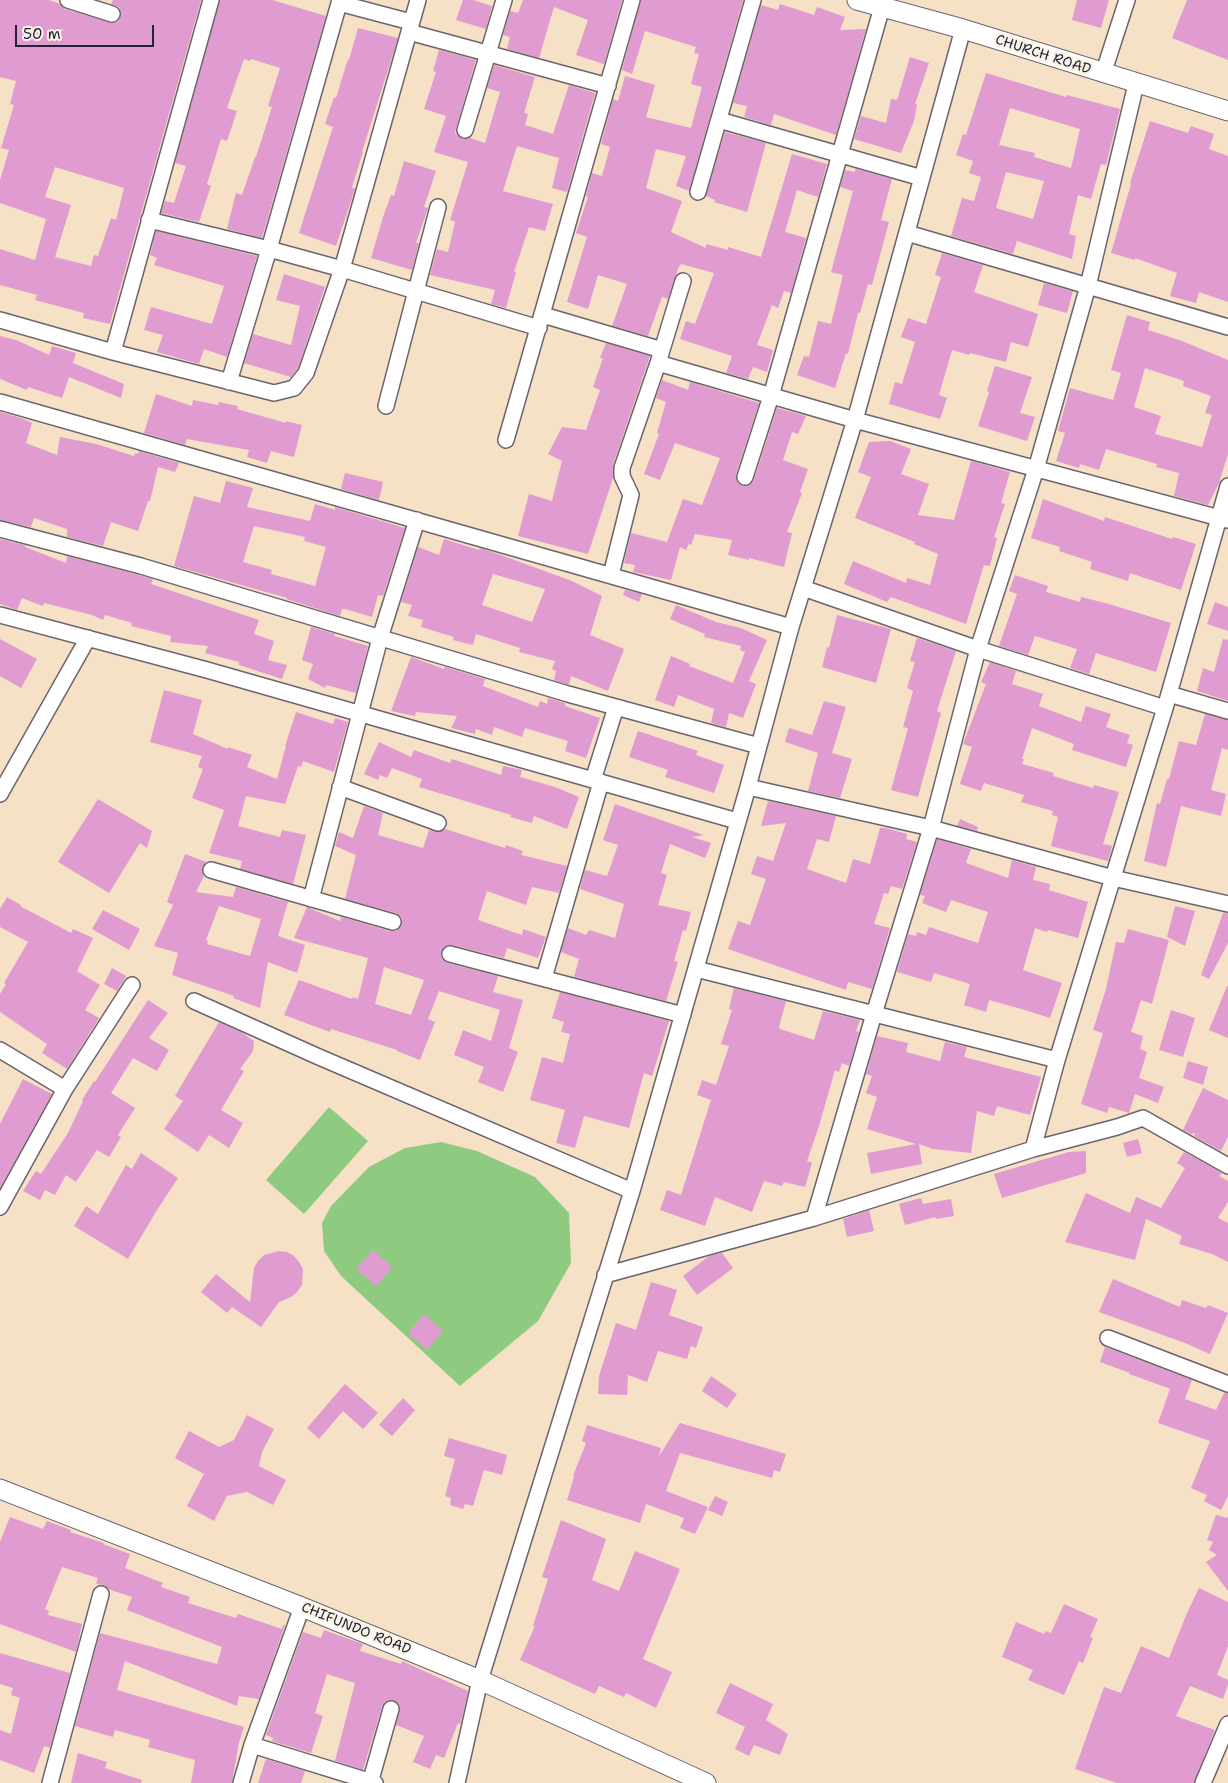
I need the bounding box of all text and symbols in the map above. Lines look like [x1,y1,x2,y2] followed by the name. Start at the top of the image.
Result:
[18,15,156,47] scale bar
[23,24,61,44] text: 50 m
[993,32,1093,78] street label: CHURCH ROAD
[299,1599,413,1659] street label: CHIFUNDO ROAD

